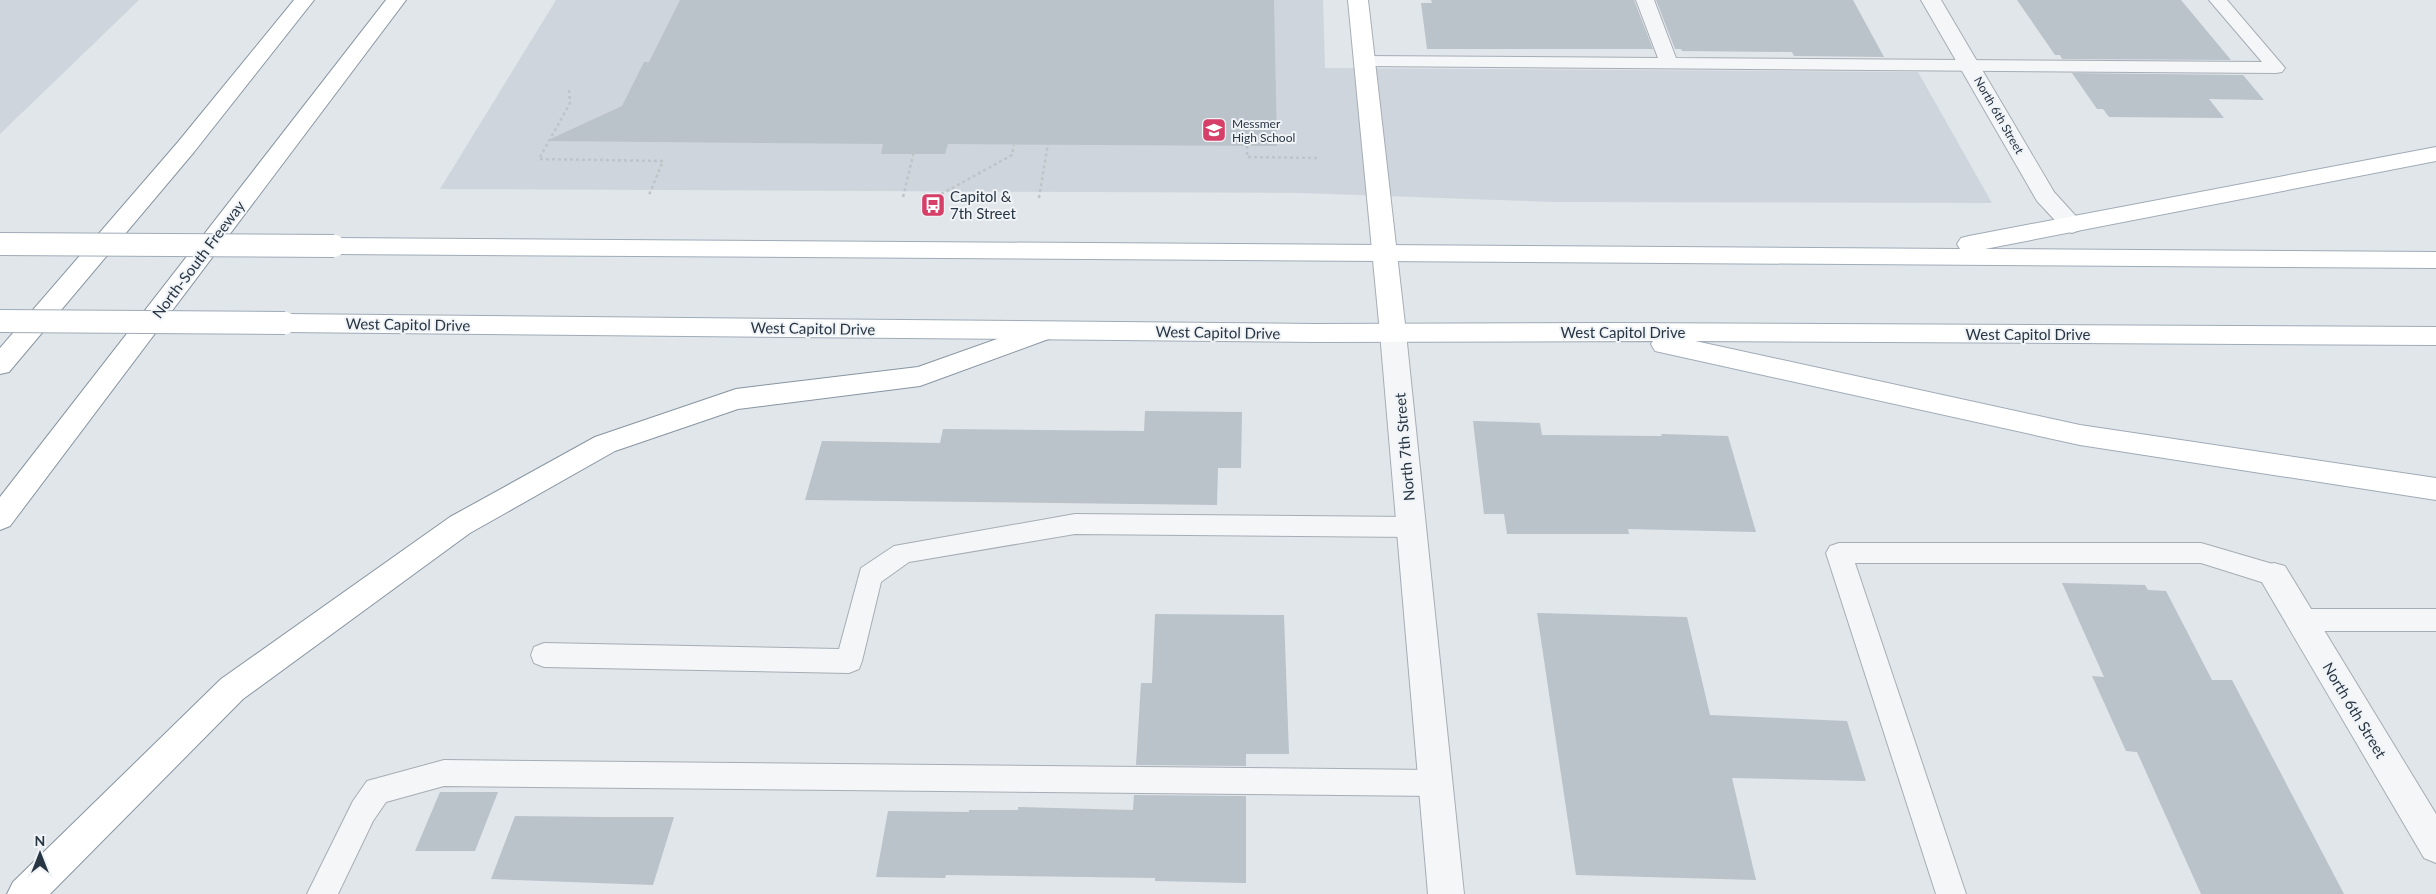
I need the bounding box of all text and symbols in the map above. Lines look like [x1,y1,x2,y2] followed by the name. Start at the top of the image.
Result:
[1971,74,2028,157] street label: North 6th Street
[1232,116,1295,145] place label: Messmer High School
[1201,117,1227,143] school or university icon: Messmer High School
[950,187,1016,222] place label: Capitol & 7th Street
[920,192,946,218] bus stop icon: Capitol & 7th Street
[148,196,248,321] street label: North-South Freeway
[345,314,471,334] street label: West Capitol Drive
[750,318,876,338] street label: West Capitol Drive
[1155,322,1281,342] street label: West Capitol Drive
[1561,323,1685,341] street label: West Capitol Drive
[1966,325,2090,343] street label: West Capitol Drive
[1390,392,1418,502] street label: North 7th Street
[2319,659,2391,762] street label: North 6th Street
[15,829,65,879] north arrow
[35,832,45,849] text: N

